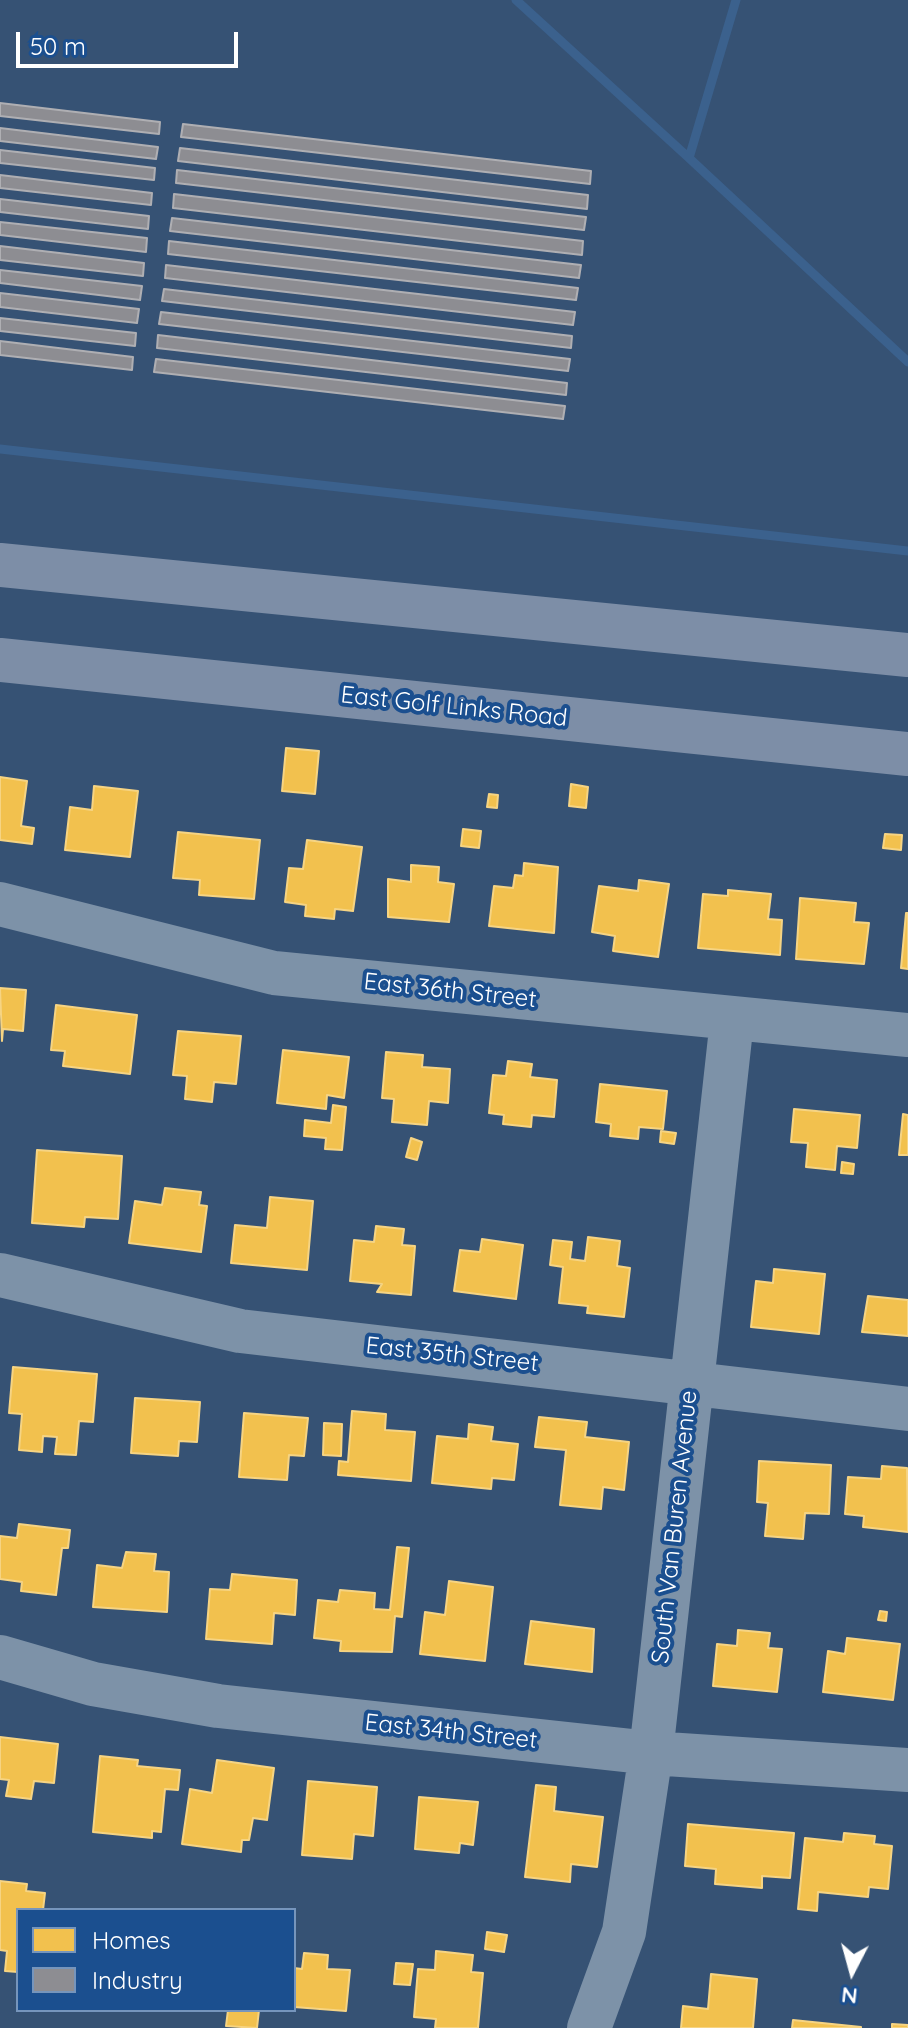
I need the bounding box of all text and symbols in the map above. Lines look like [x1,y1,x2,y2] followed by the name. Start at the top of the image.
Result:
[20,16,242,66] scale bar
[30,31,86,61] text: 50 m
[339,681,569,733] street label: East Golf Links Road
[362,968,538,1014] street label: East 36th Street
[364,1332,540,1378] street label: East 35th Street
[646,1389,704,1665] street label: South Van Buren Avenue
[363,1709,539,1755] street label: East 34th Street
[16,1908,296,2012] legend
[92,1925,170,1955] text: Homes
[812,1932,892,2012] north arrow
[92,1965,183,1995] text: Industry
[840,1981,859,2011] text: N

